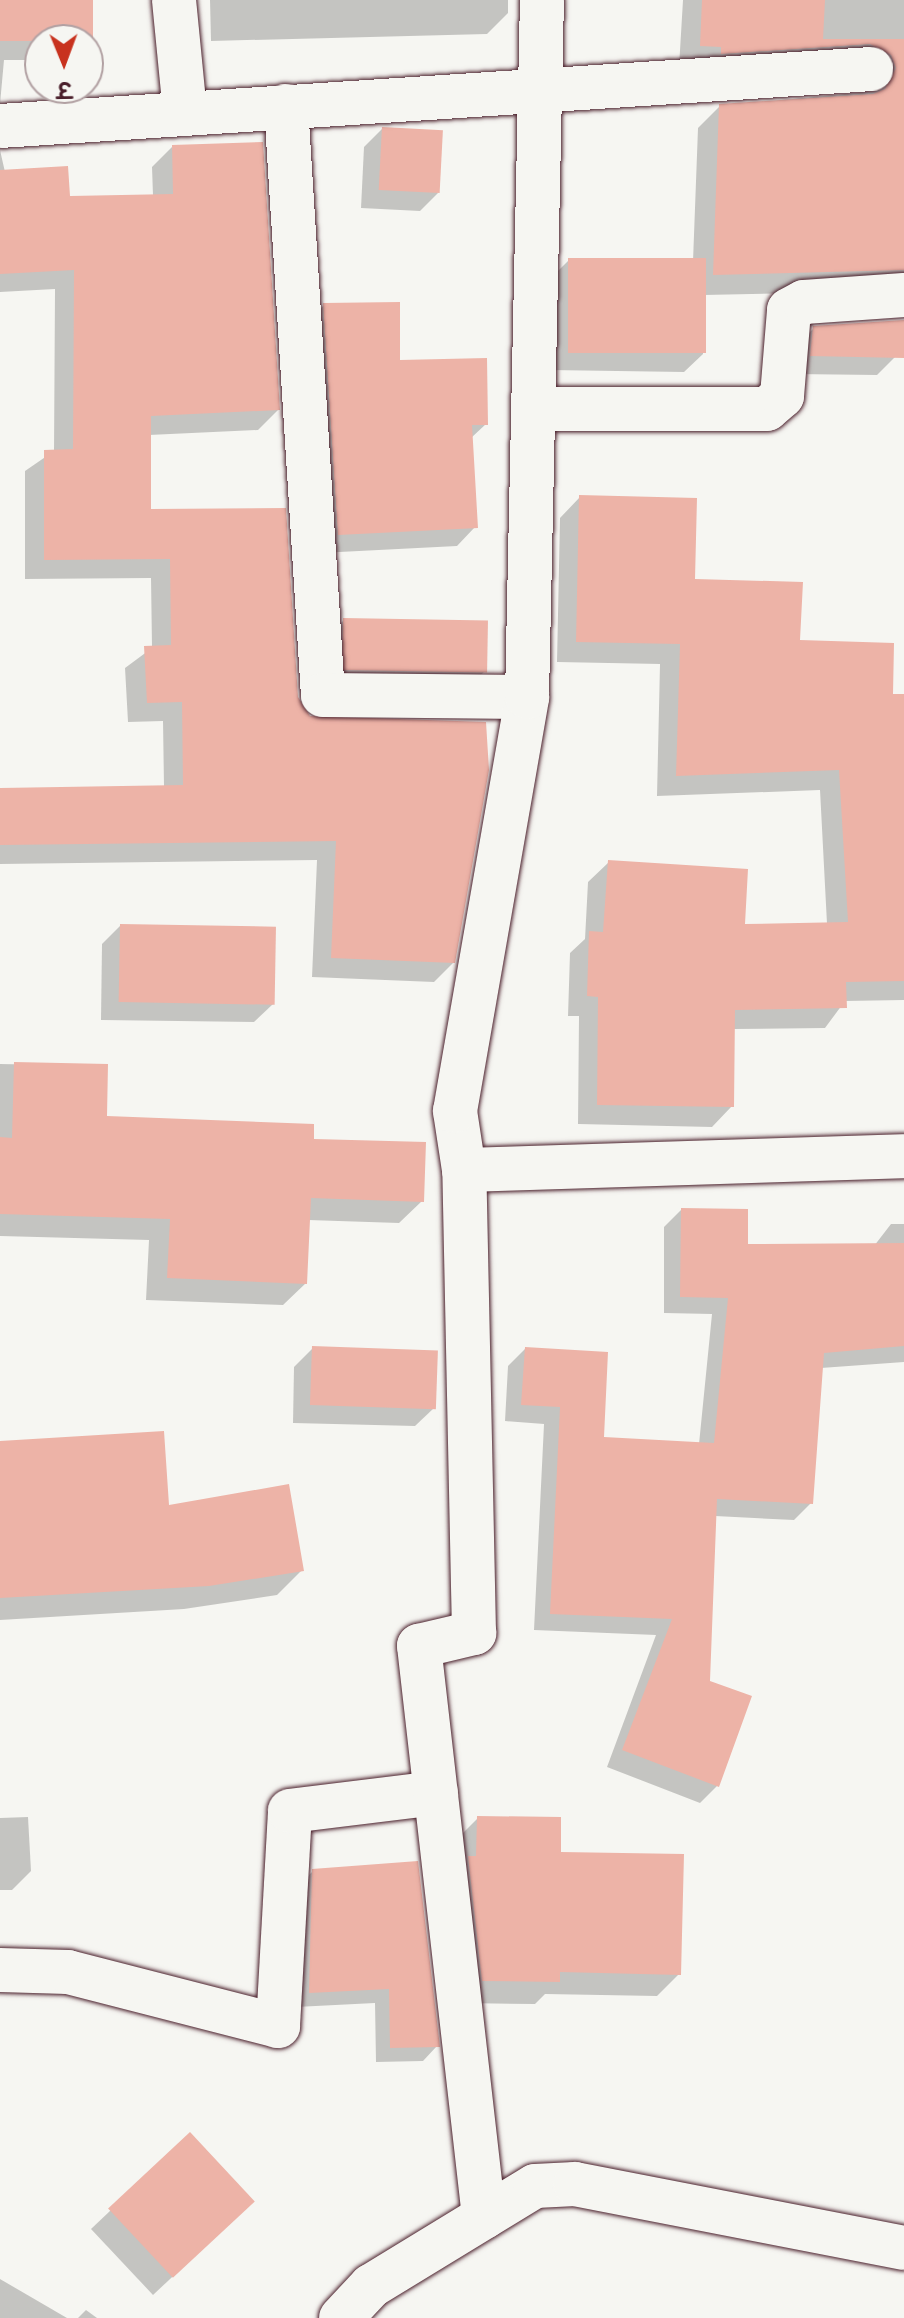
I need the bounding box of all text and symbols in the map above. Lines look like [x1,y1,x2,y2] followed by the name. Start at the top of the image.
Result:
[24,24,104,104] north arrow
[57,73,72,99] text: उ

